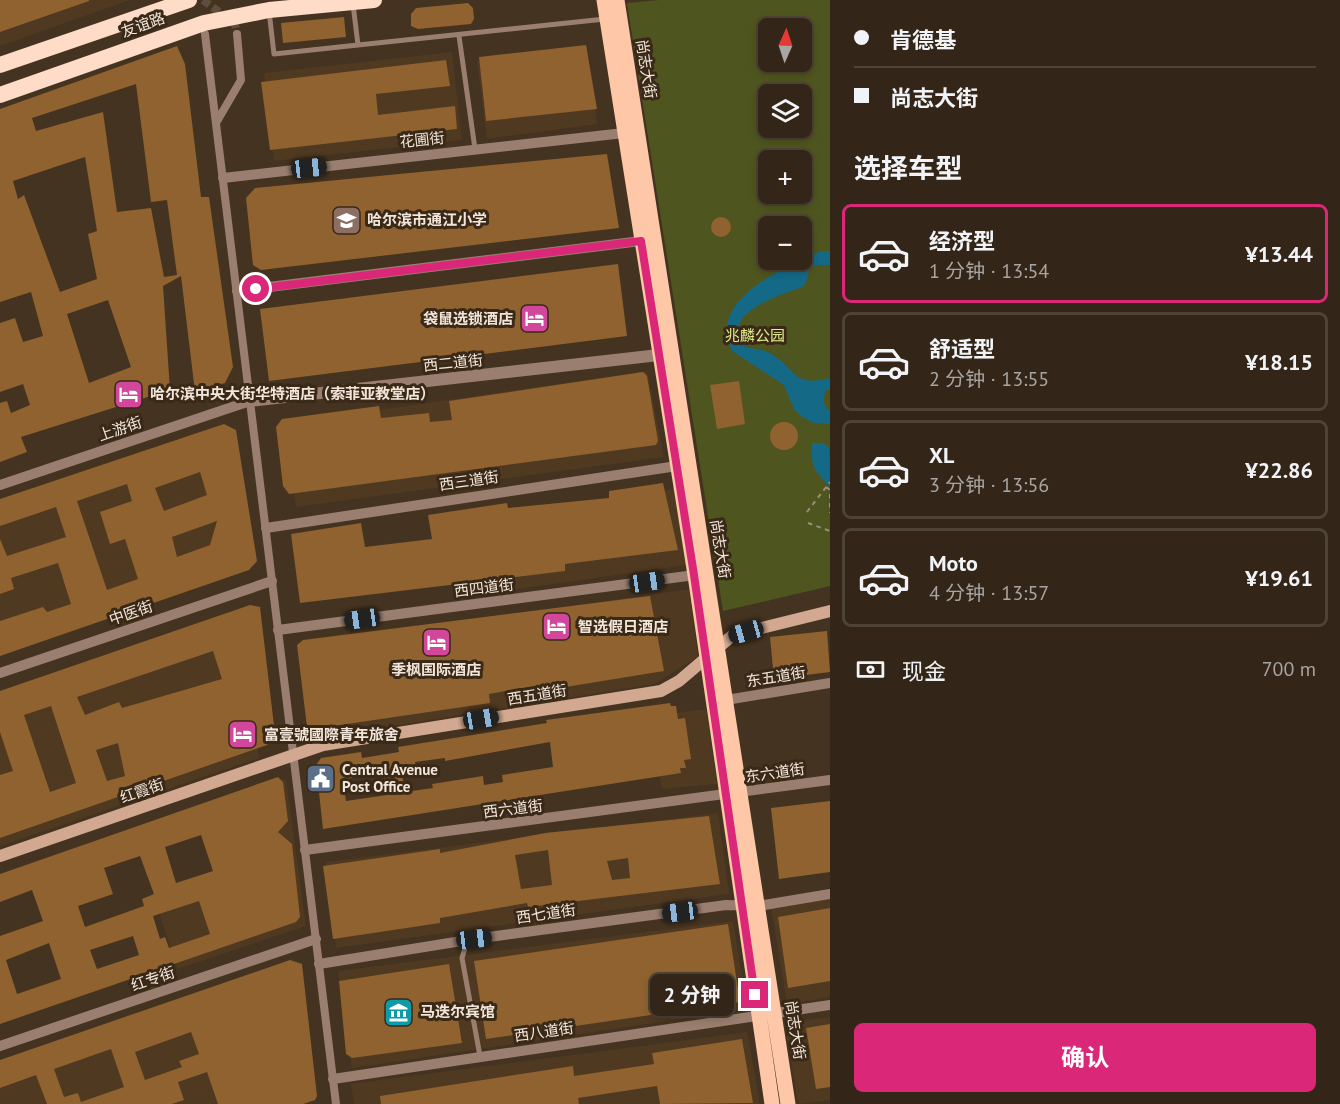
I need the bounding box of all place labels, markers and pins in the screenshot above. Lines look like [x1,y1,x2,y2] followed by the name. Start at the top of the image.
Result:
[330,204,362,236] school or university icon: 哈尔滨市通江小学
[367,210,487,229] place label: 哈尔滨市通江小学
[518,303,550,335] hotel icon: 袋鼠选锁酒店
[423,309,513,328] place label: 袋鼠选锁酒店
[113,378,145,410] hotel icon: 哈尔滨中央大街华特酒店（索菲亚教堂店）
[150,384,435,403] place label: 哈尔滨中央大街华特酒店（索菲亚教堂店）
[541,611,573,643] hotel icon: 智选假日酒店
[578,617,668,636] place label: 智选假日酒店
[420,627,452,659] hotel icon: 季枫国际酒店
[391,660,481,679] place label: 季枫国际酒店
[227,719,259,751] hotel icon: 富壹號國際青年旅舍
[264,725,399,744] place label: 富壹號國際青年旅舍
[342,760,438,796] place label: Central Avenue Post Office
[305,763,337,795] public building icon: Central Avenue Post Office
[383,996,415,1028] museum icon: 马迭尔宾馆
[420,1002,495,1021] place label: 马迭尔宾馆

